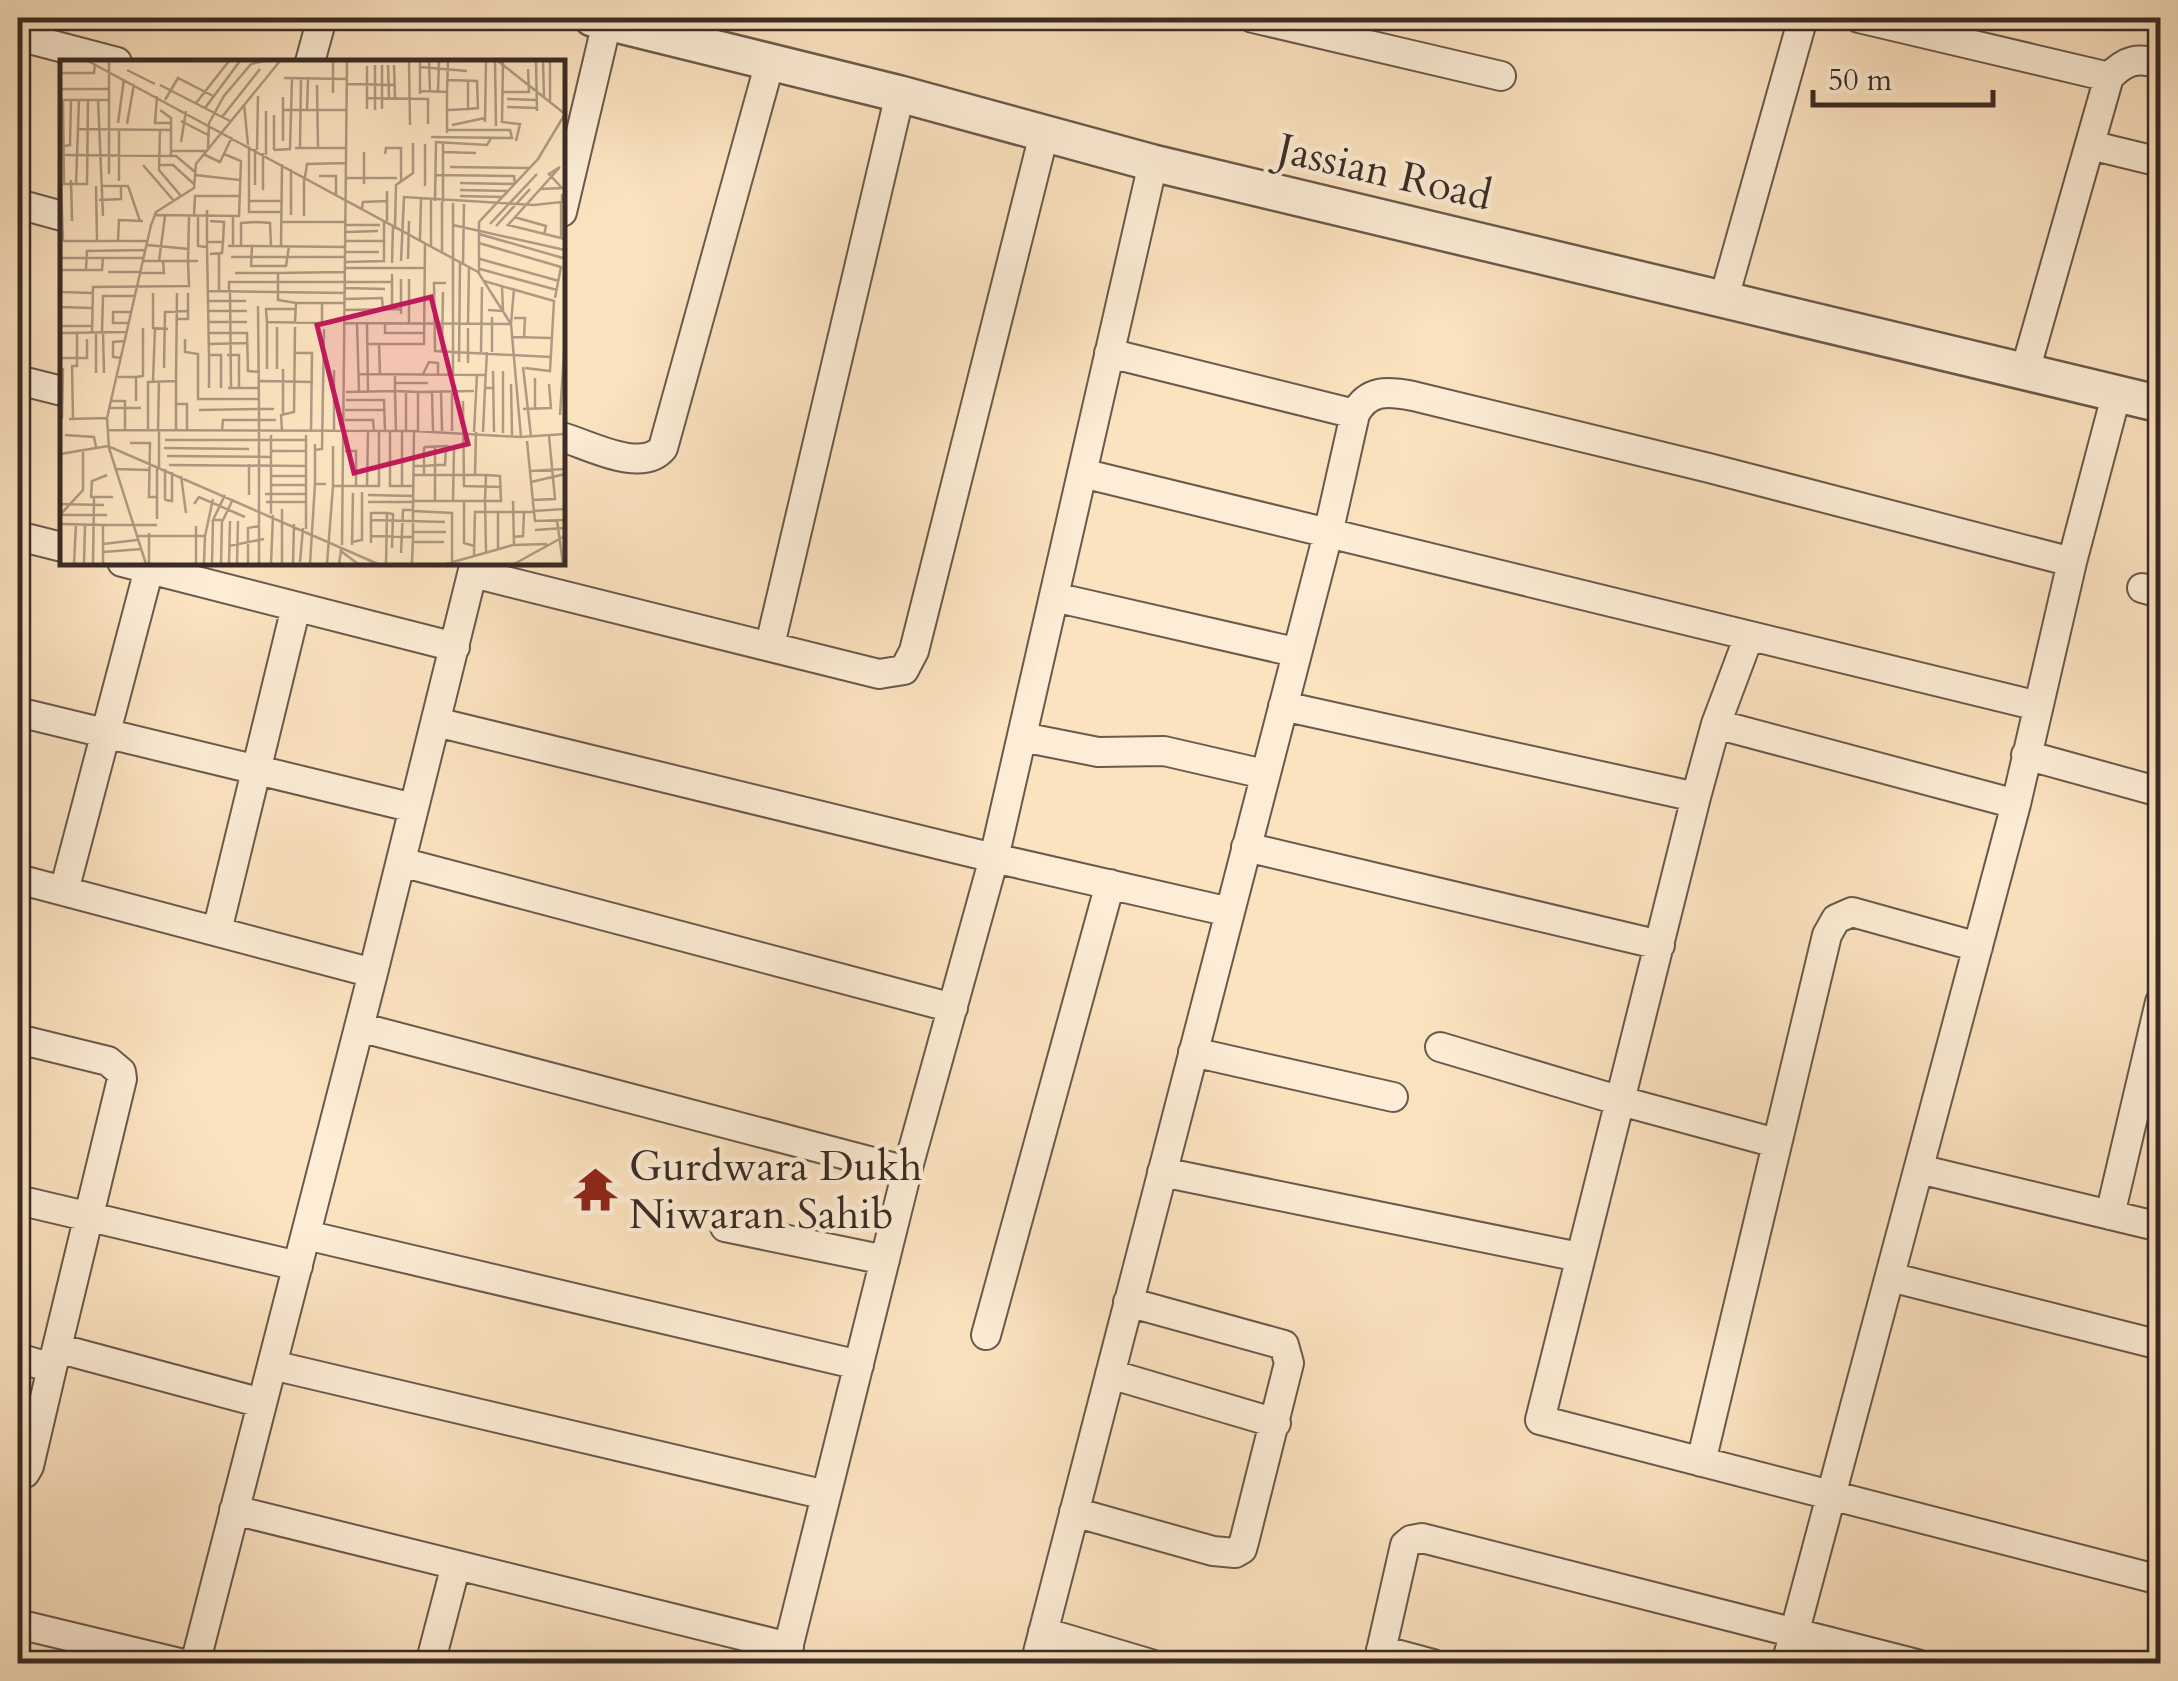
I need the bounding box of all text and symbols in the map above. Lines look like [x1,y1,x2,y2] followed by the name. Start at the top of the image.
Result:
[1813,45,1993,107] scale bar
[60,60,565,565] inset map
[1828,60,1893,101] text: 50 m
[1266,119,1497,225] street label: Jassian Road
[629,1138,922,1243] place label: Gurdwara Dukh Niwaran Sahib
[572,1165,620,1213] temple icon: Gurdwara Dukh Niwaran Sahib

